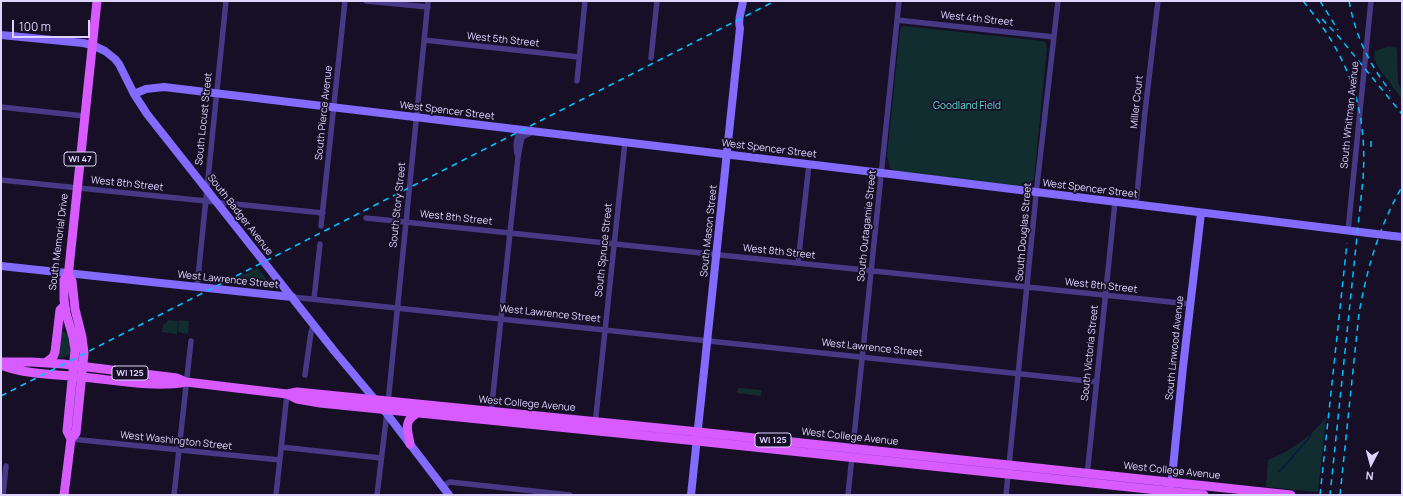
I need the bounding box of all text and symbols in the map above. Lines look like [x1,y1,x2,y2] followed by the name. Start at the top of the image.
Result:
[940,9,1014,29] street label: West 4th Street
[14,12,92,38] scale bar
[19,18,51,35] text: 100 m
[466,30,540,50] street label: West 5th Street
[1338,61,1362,169] street label: South Whitman Avenue
[313,65,335,161] street label: South Pierce Avenue
[193,72,215,166] street label: South Locust Street
[1128,75,1146,129] street label: Miller Court
[399,99,495,123] street label: West Spencer Street
[933,100,1001,112] park label: Goodland Field
[721,137,817,161] street label: West Spencer Street
[64,152,96,166] road number: WI 47
[388,162,408,248] street label: South Story Street
[855,170,879,282] street label: South Outagamie Street
[205,172,275,258] street label: South Badger Avenue
[90,174,164,194] street label: West 8th Street
[1042,177,1138,201] street label: West Spencer Street
[1014,182,1034,282] street label: South Douglas Street
[698,184,720,278] street label: South Mason Street
[47,193,71,291] street label: South Memorial Drive
[593,203,615,297] street label: South Spruce Street
[419,208,493,228] street label: West 8th Street
[742,242,816,262] street label: West 8th Street
[177,269,279,291] street label: West Lawrence Street
[1064,276,1138,296] street label: West 8th Street
[1164,295,1186,401] street label: South Linwood Avenue
[499,303,601,325] street label: West Lawrence Street
[1079,305,1101,401] street label: South Victoria Street
[821,337,923,359] street label: West Lawrence Street
[112,366,148,380] road number: WI 125
[478,394,576,414] street label: West College Avenue
[801,426,899,448] street label: West College Avenue
[119,429,233,453] street label: West Washington Street
[755,433,791,447] road number: WI 125
[1351,444,1391,484] north arrow
[1123,460,1221,482] street label: West College Avenue
[1365,469,1374,484] text: N

